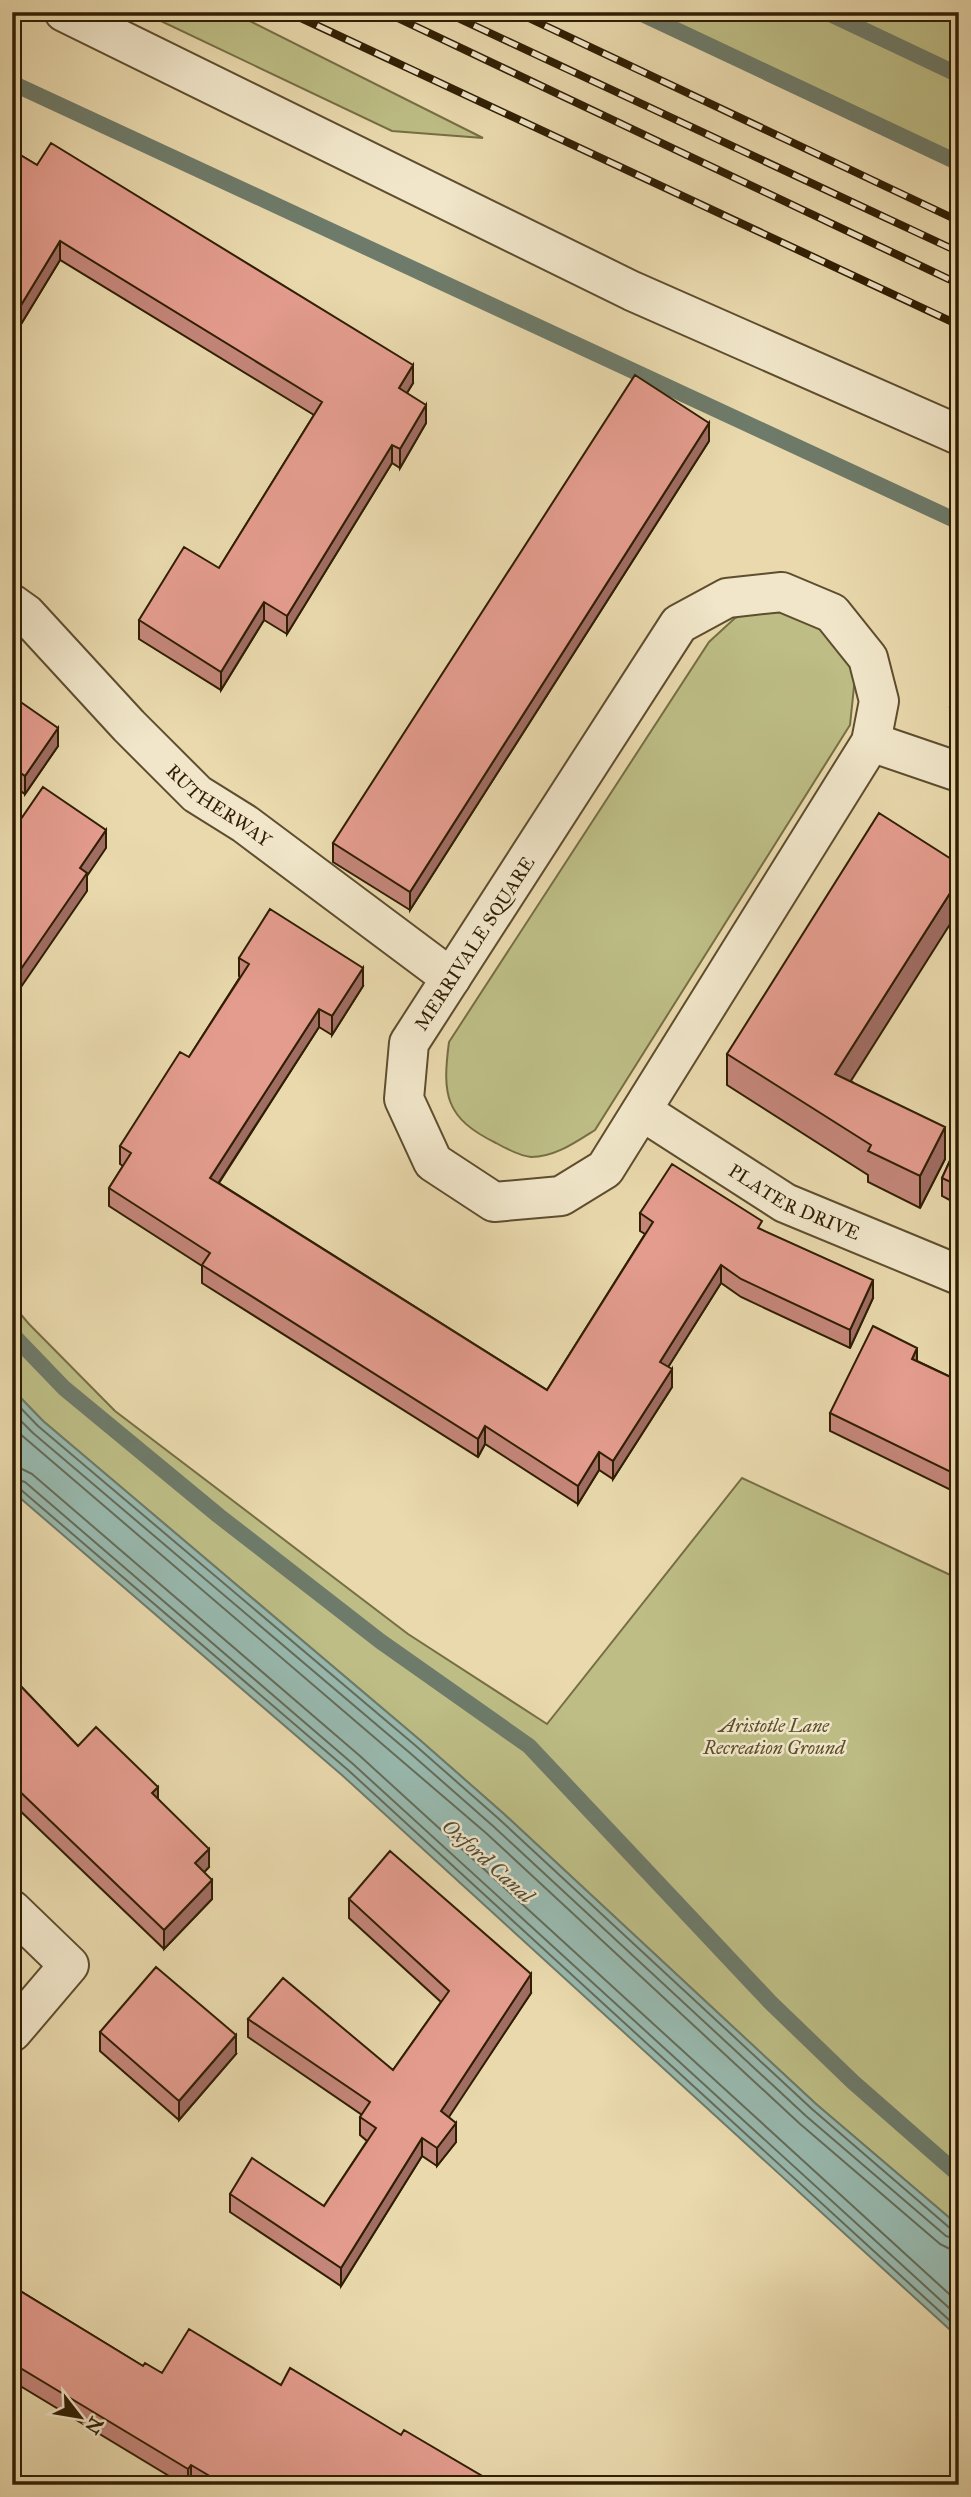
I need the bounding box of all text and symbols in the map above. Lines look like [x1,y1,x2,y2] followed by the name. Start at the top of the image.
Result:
[162,759,277,852] street label: RUTHERWAY
[410,852,540,1035] street label: MERRIVALE SQUARE
[724,1159,864,1245] street label: PLATER DRIVE
[702,1714,846,1759] park label: Aristotle Lane Recreation Ground
[437,1813,541,1910] water label: Oxford Canal
[46,2382,116,2452] north arrow
[80,2413,108,2438] text: N

